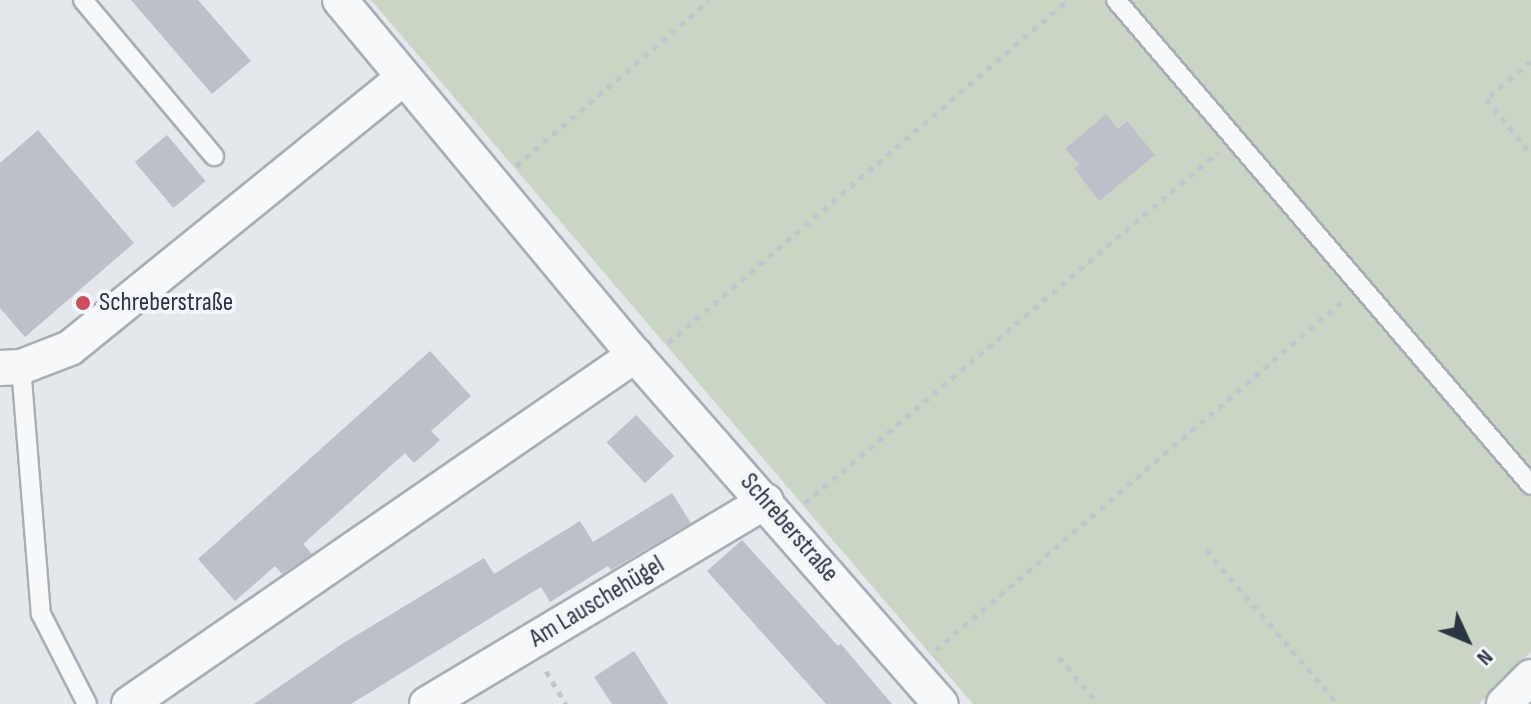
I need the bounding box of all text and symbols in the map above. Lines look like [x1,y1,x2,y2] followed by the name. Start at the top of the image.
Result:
[99,287,233,319] place label: Schreberstraße
[74,294,92,312] marker: Schreberstraße
[733,467,845,589] street label: Schreberstraße
[524,550,670,654] street label: Am Lauschehügel
[1427,600,1507,680] north arrow
[1471,643,1498,671] text: N

